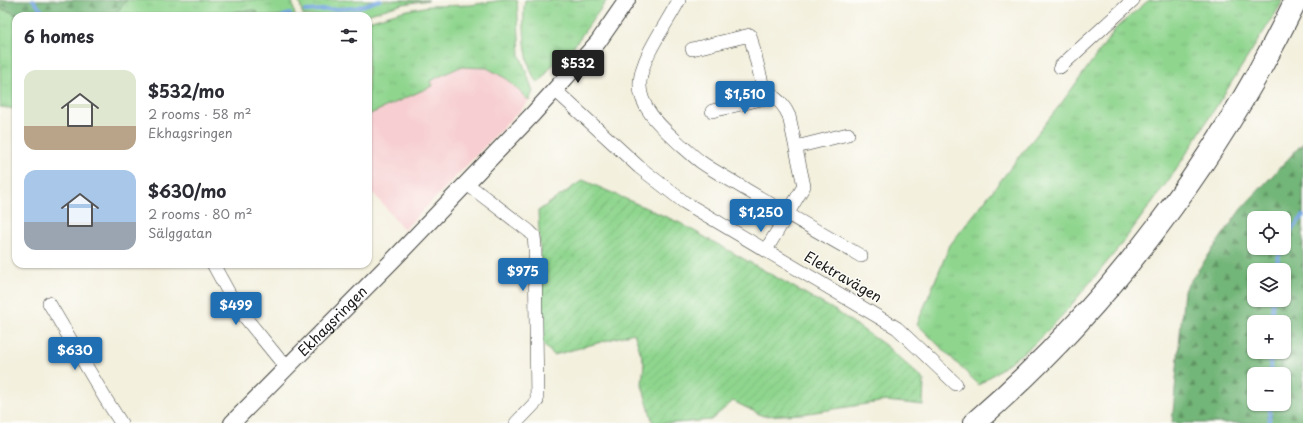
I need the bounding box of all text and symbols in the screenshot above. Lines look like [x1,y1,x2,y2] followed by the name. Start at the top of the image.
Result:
[24,23,94,49] text: 6 homes
[338,25,360,47] icon: filters
[554,50,602,84] pin: $532
[561,53,595,72] text: $532
[148,78,224,104] text: $532/mo
[712,81,778,115] pin: $1,510
[725,84,765,103] text: $1,510
[56,86,104,134] icon: home
[148,104,251,123] text: 2 rooms · 58 m²
[148,123,233,142] text: Ekhagsringen
[148,178,226,204] text: $630/mo
[56,186,104,234] icon: home
[728,199,794,233] pin: $1,250
[739,202,783,221] text: $1,250
[148,204,253,223] text: 2 rooms · 80 m²
[1247,211,1291,411] map controls
[1247,211,1291,255] button: locate
[148,223,212,242] text: Sälggatan
[800,246,886,307] street label: Elektravägen
[499,258,547,292] pin: $975
[507,261,539,280] text: $975
[1247,263,1291,307] button: layers
[293,281,372,361] street label: Ekhagsringen
[212,292,260,326] pin: $499
[220,295,252,314] text: $499
[1247,315,1291,359] button: +
[51,337,99,371] pin: $630
[57,340,93,359] text: $630
[1247,367,1291,411] button: −

